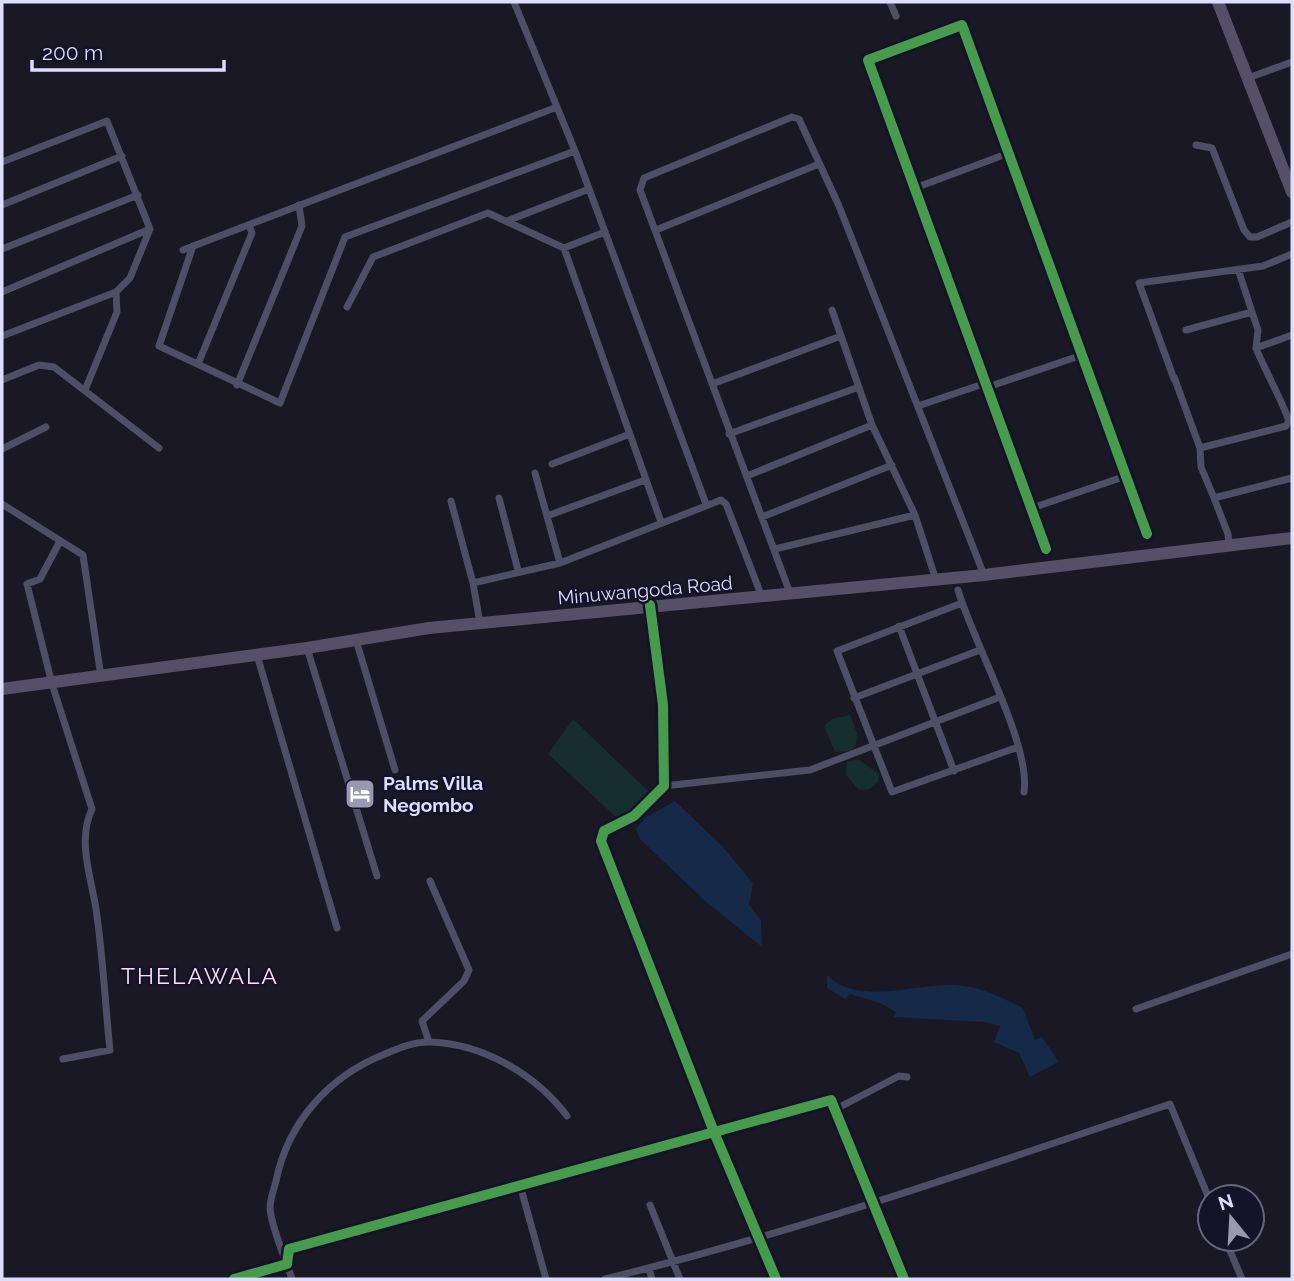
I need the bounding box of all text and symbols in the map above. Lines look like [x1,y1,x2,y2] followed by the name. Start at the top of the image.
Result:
[32,28,224,72] scale bar
[42,40,103,65] text: 200 m
[557,571,733,609] street label: Minuwangoda Road
[383,772,483,816] place label: Palms Villa Negombo
[343,777,377,811] hotel icon: Palms Villa Negombo
[121,962,279,989] district label: THELAWALA
[1196,1183,1266,1253] north arrow
[1215,1189,1236,1215] text: N

